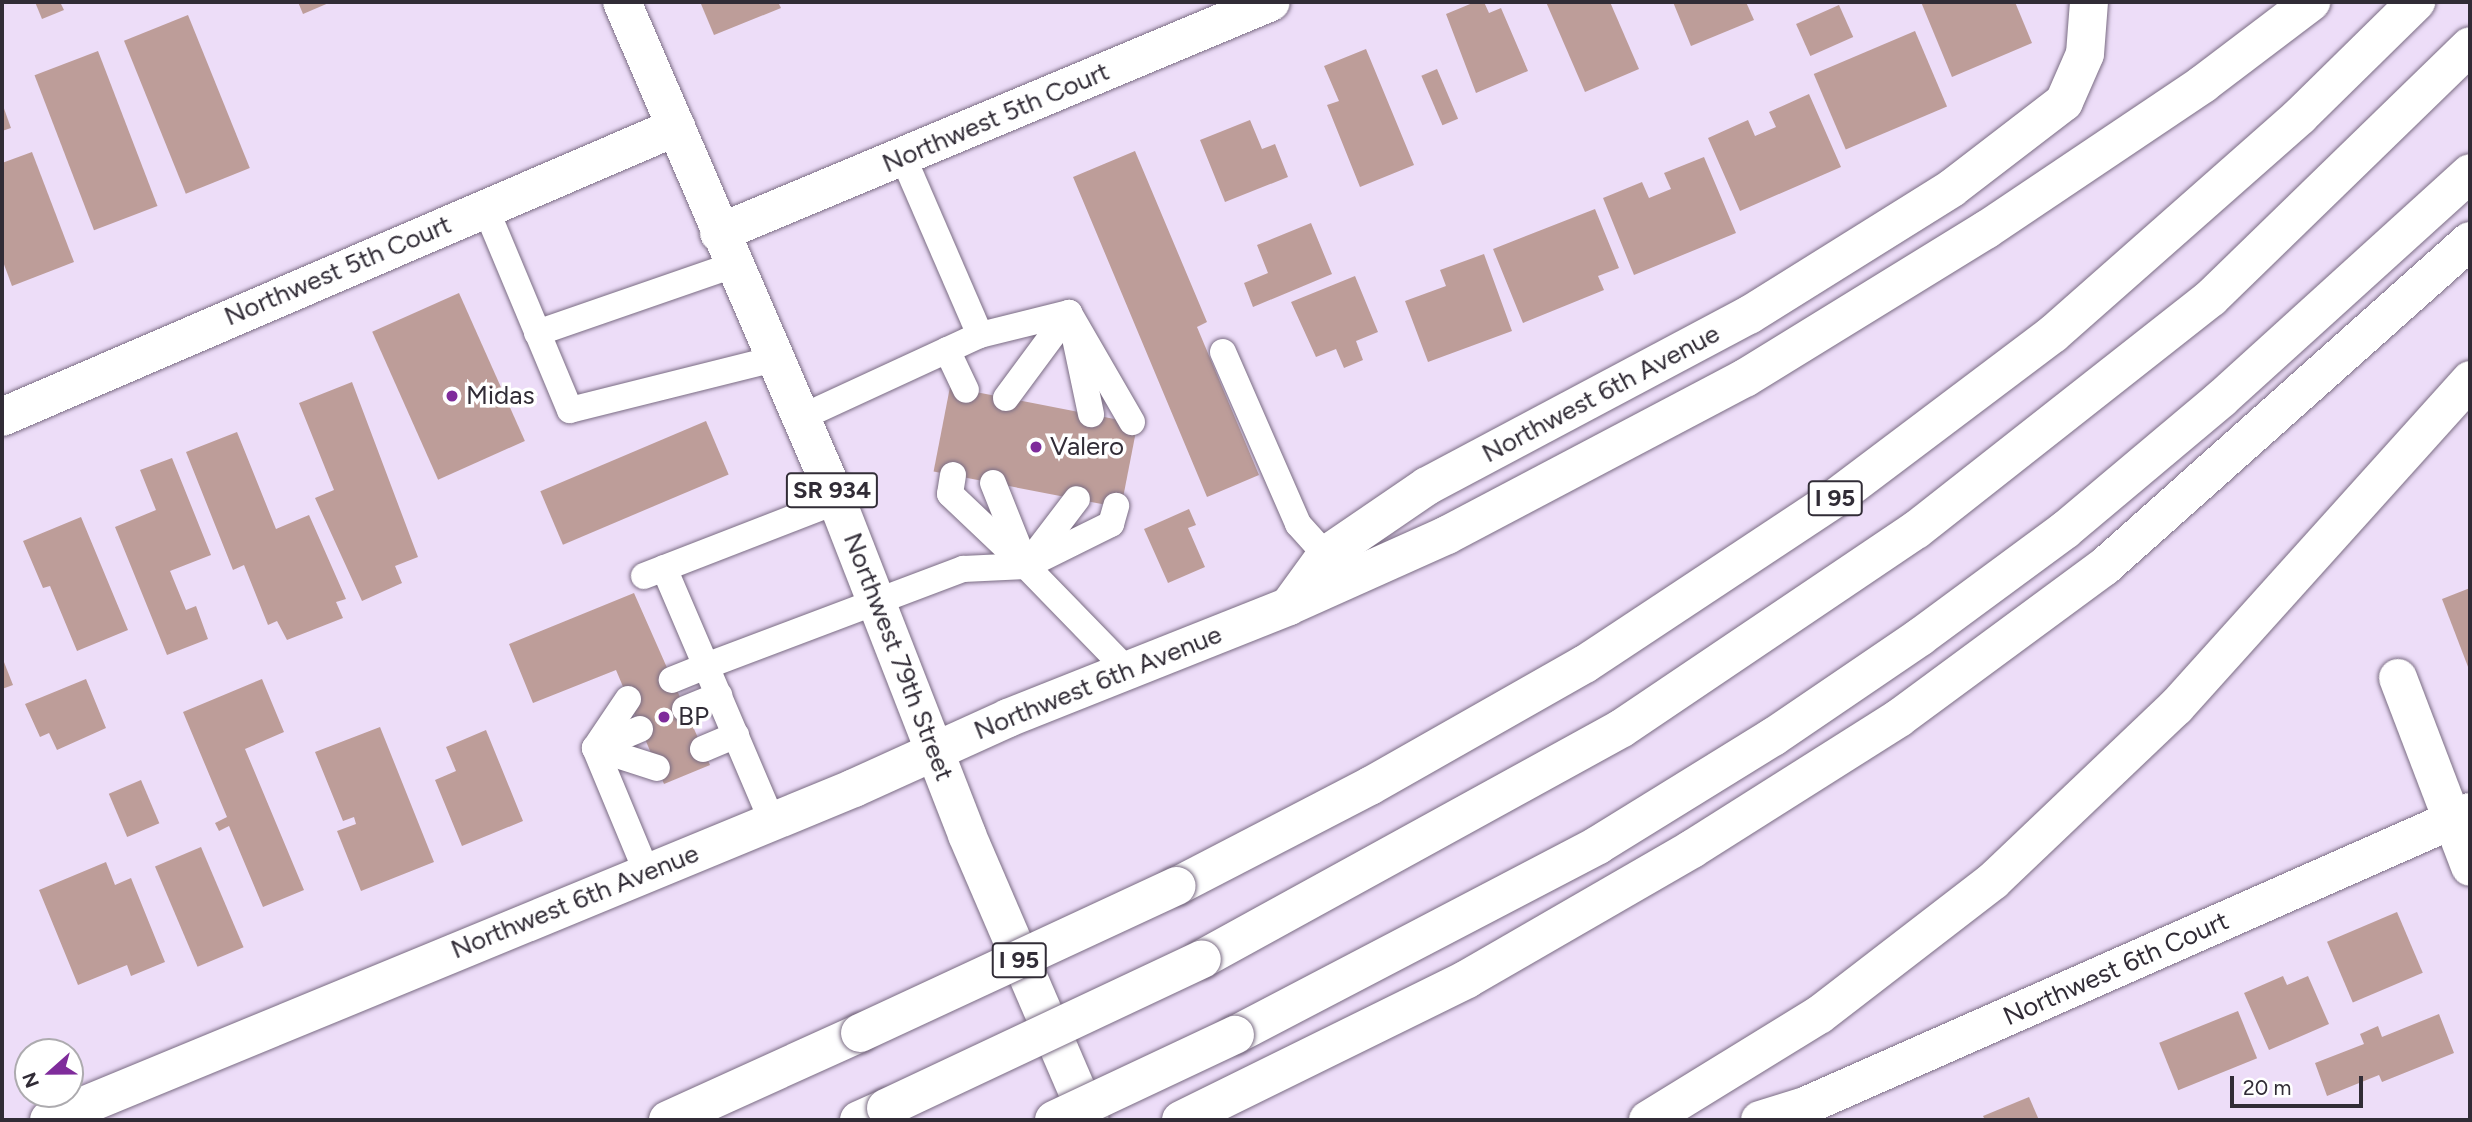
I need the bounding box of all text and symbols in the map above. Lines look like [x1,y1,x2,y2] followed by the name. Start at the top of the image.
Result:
[878,56,1114,180] street label: Northwest 5th Court
[220,209,456,333] street label: Northwest 5th Court
[1477,318,1725,470] street label: Northwest 6th Avenue
[466,380,535,412] place label: Midas
[444,388,460,404] marker: Midas
[1050,431,1124,463] place label: Valero
[1028,439,1044,455] marker: Valero
[785,470,879,510] road number: SR 934
[1807,477,1863,518] road number: I 95
[836,529,960,785] street label: Northwest 79th Street
[970,619,1226,747] street label: Northwest 6th Avenue
[678,701,709,733] place label: BP
[656,709,672,725] marker: BP
[447,838,703,966] street label: Northwest 6th Avenue
[1999,905,2233,1033] street label: Northwest 6th Court
[991,940,1047,980] road number: I 95
[14,1038,84,1108] north arrow
[2234,1062,2367,1106] scale bar
[17,1069,44,1091] text: N
[2243,1075,2291,1100] text: 20 m

